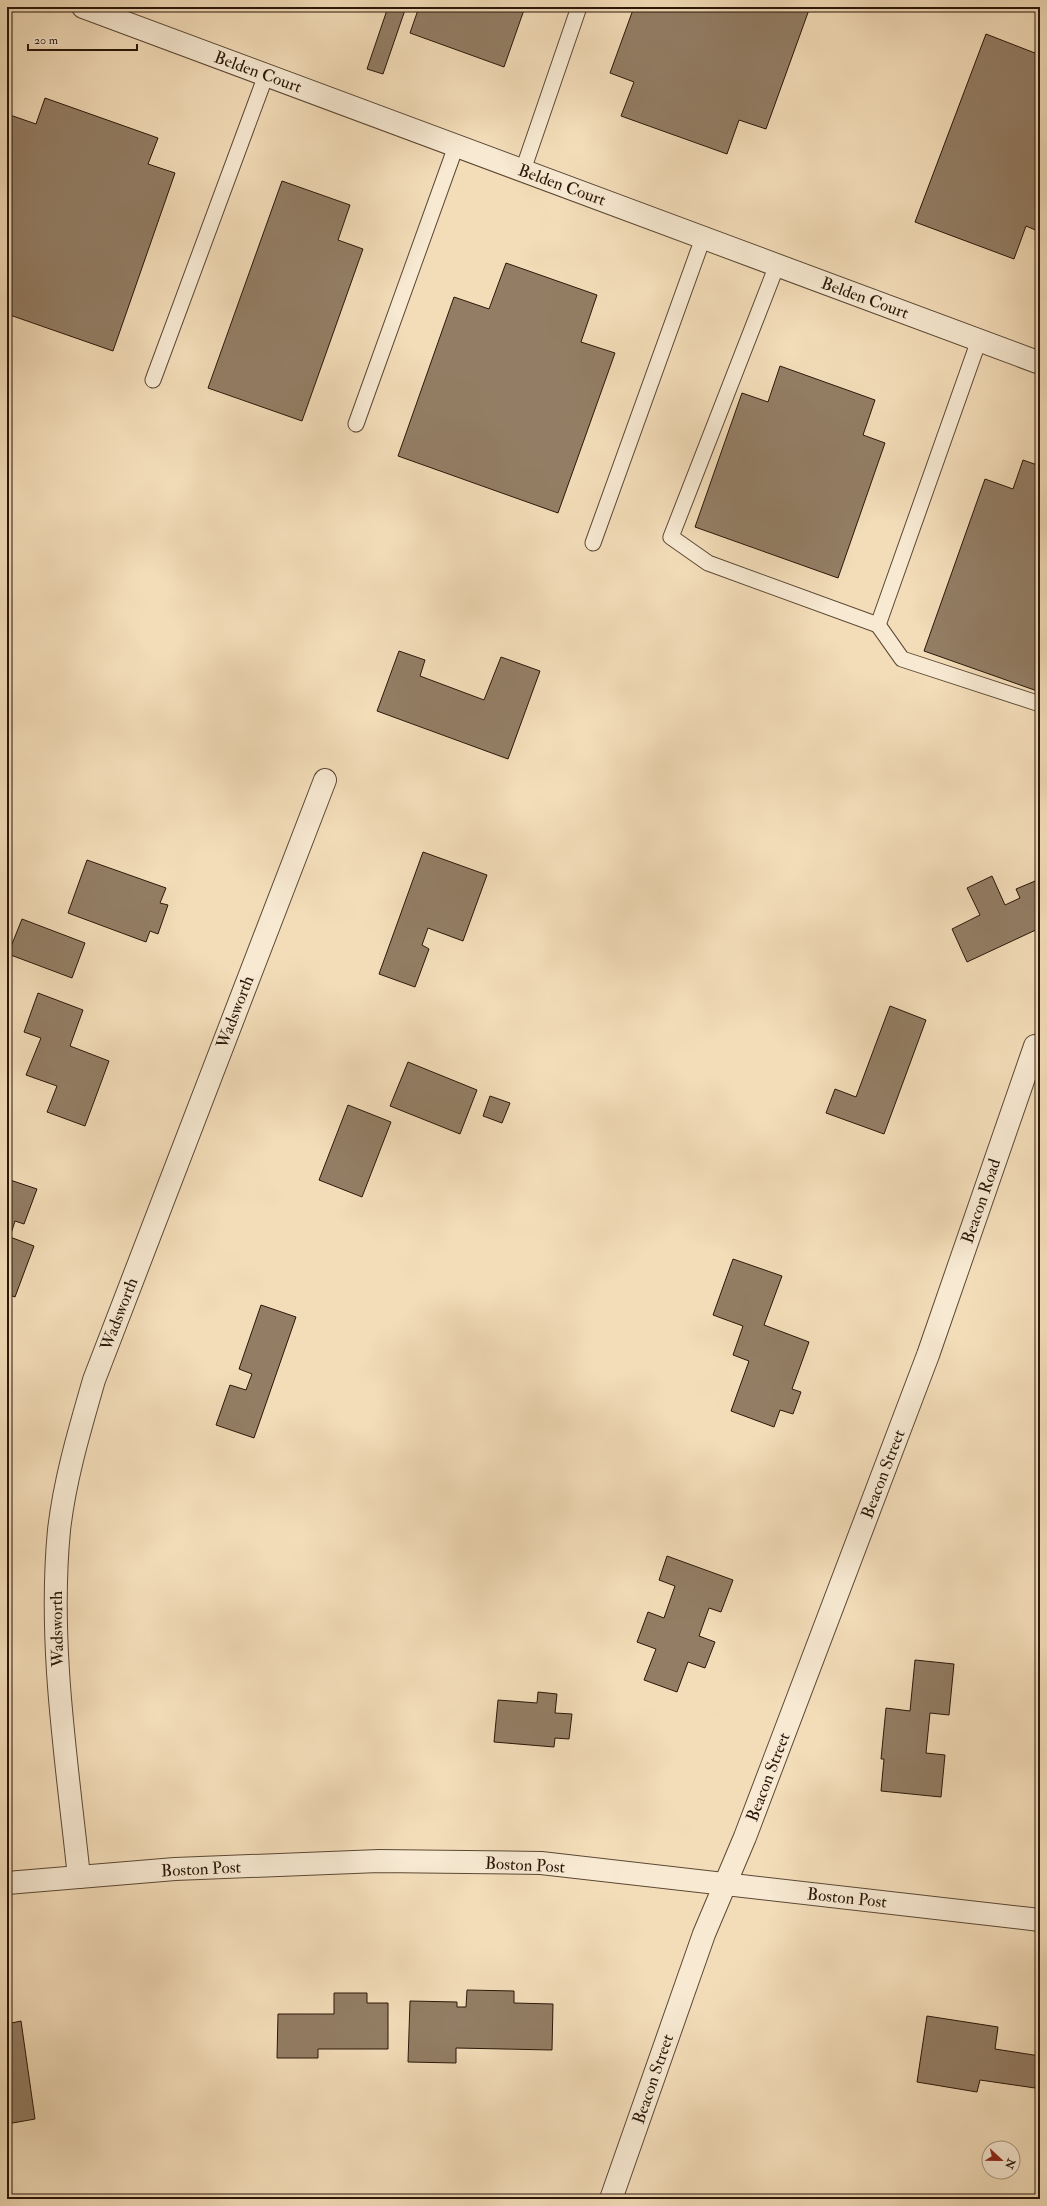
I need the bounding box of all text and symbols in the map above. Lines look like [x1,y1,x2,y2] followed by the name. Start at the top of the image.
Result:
[28,26,137,52] scale bar
[34,33,59,48] text: 20 m
[211,46,305,98] street label: Belden Court
[515,159,609,211] street label: Belden Court
[818,272,912,324] street label: Belden Court
[211,973,259,1052] street label: Wadsworth
[957,1155,1005,1246] street label: Beacon Road
[95,1275,143,1354] street label: Wadsworth
[856,1426,910,1521] street label: Beacon Street
[46,1591,68,1668] street label: Wadsworth
[741,1729,795,1824] street label: Beacon Street
[484,1852,566,1878] street label: Boston Post
[160,1856,242,1882] street label: Boston Post
[806,1883,888,1913] street label: Boston Post
[628,2031,678,2127] street label: Beacon Street
[981,2140,1021,2180] north arrow
[1002,2156,1018,2172] text: N

